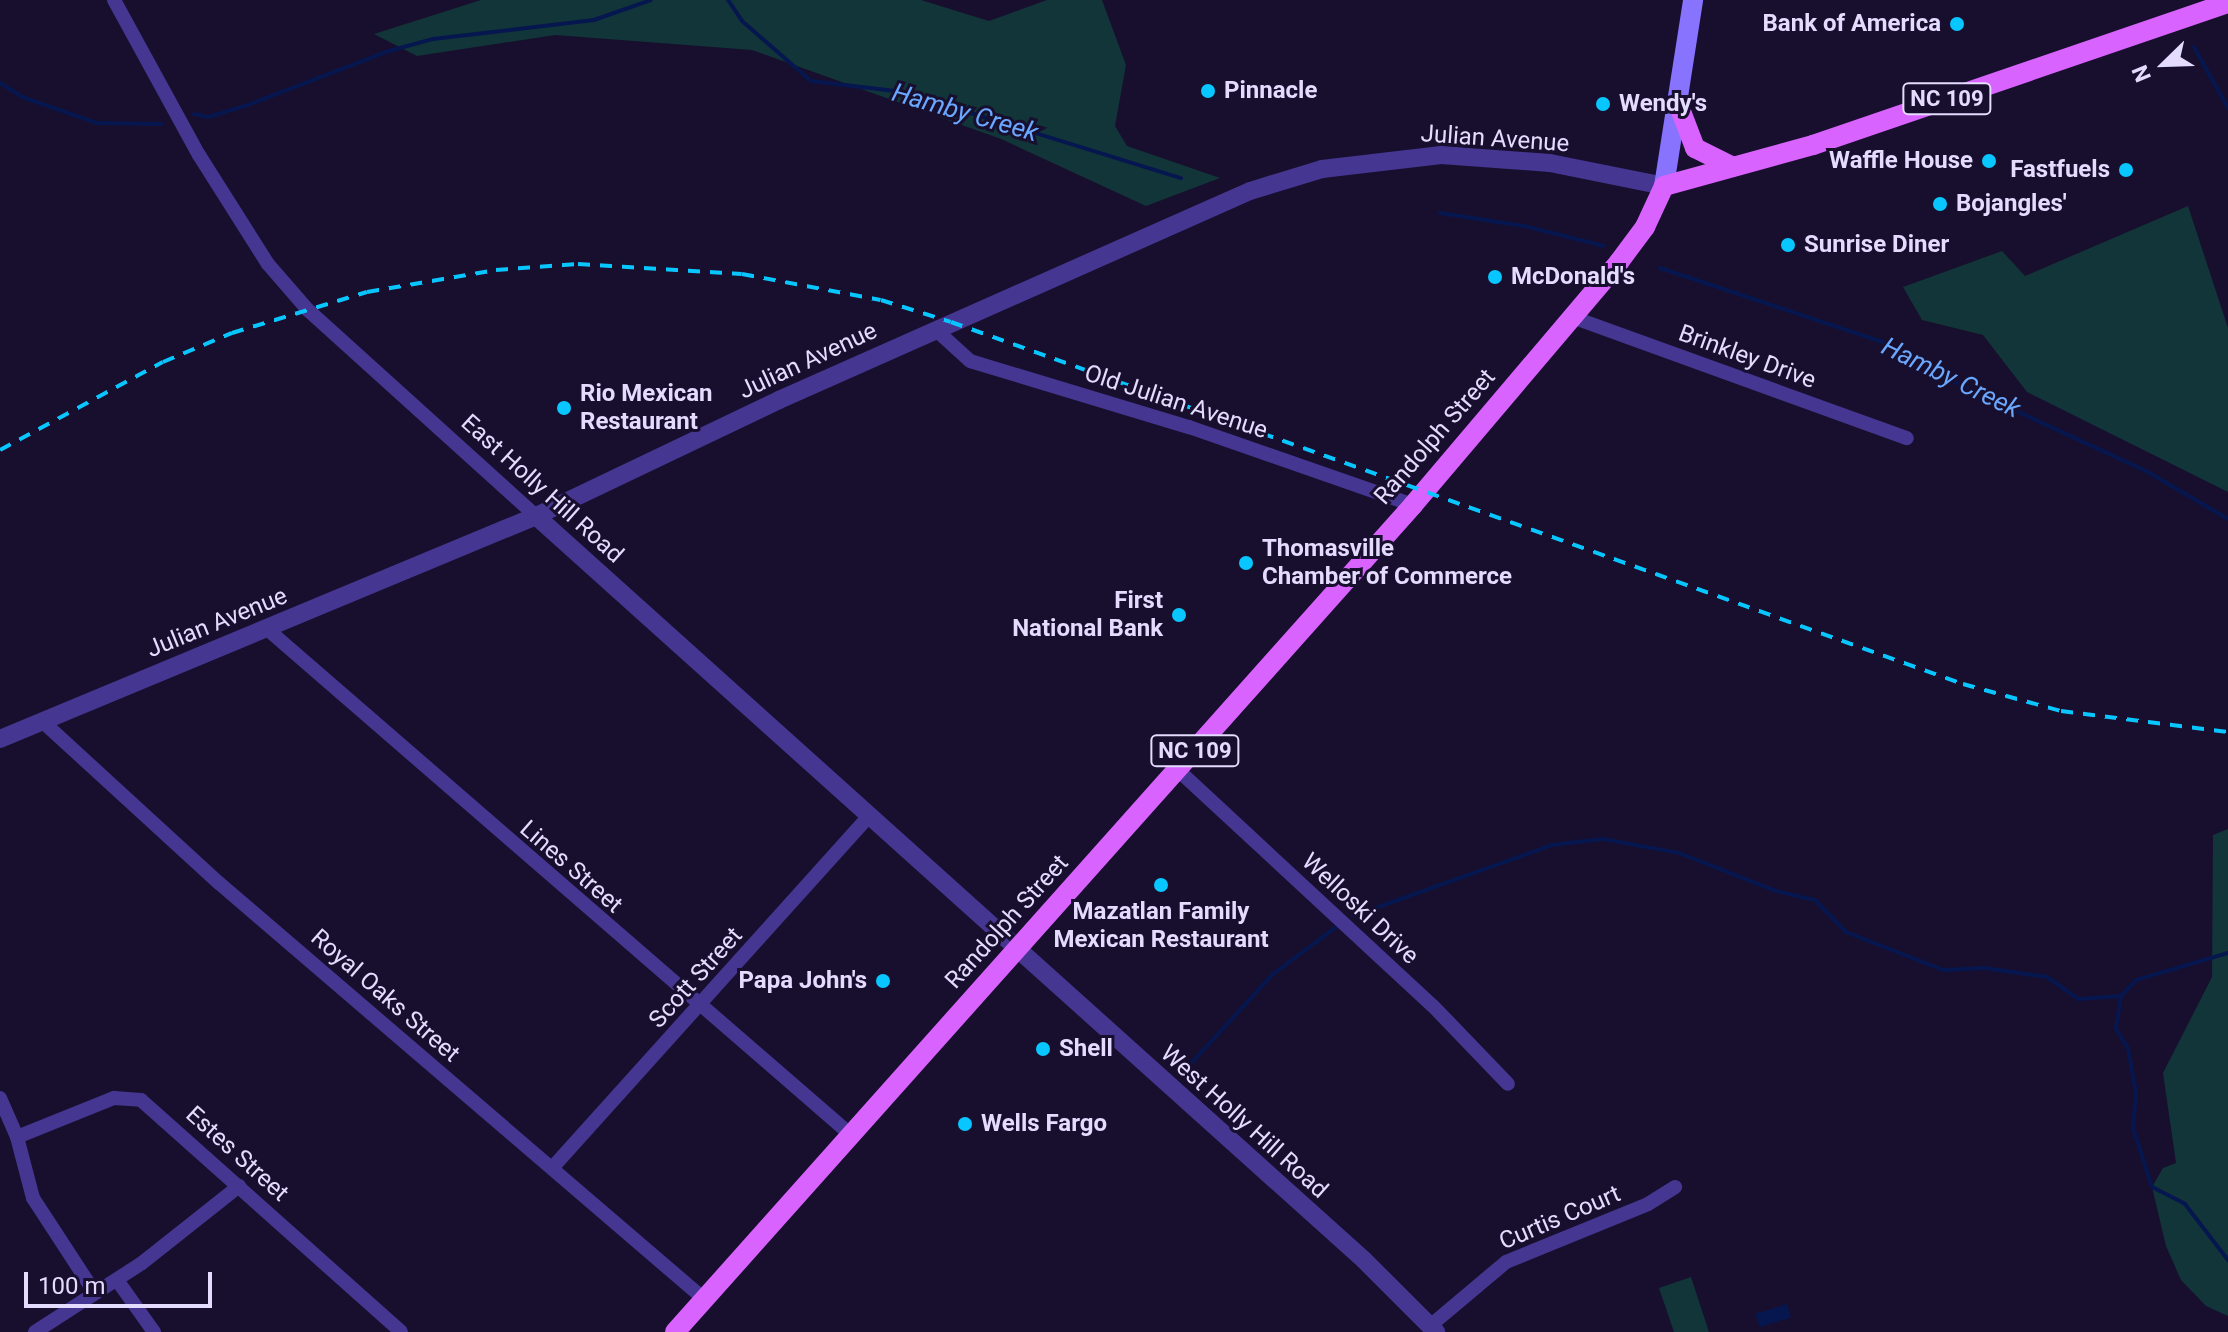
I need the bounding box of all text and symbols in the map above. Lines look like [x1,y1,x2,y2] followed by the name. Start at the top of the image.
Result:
[1763,10,1941,38] place label: Bank of America
[1948,15,1966,33] marker: Bank of America
[2124,24,2204,104] north arrow
[2127,62,2156,86] text: N
[888,77,1042,149] water label: Hamby Creek
[1224,77,1317,105] place label: Pinnacle
[1901,81,1993,117] road number: NC 109
[1199,82,1217,100] marker: Pinnacle
[1619,90,1707,118] place label: Wendy's
[1594,95,1612,113] marker: Wendy's
[1420,119,1570,159] street label: Julian Avenue
[1829,147,1973,175] place label: Waffle House
[1980,152,1998,170] marker: Waffle House
[2010,156,2110,184] place label: Fastfuels
[2117,161,2135,179] marker: Fastfuels
[1956,190,2067,218] place label: Bojangles'
[1931,195,1949,213] marker: Bojangles'
[1804,231,1949,259] place label: Sunrise Diner
[1779,236,1797,254] marker: Sunrise Diner
[1511,263,1635,291] place label: McDonald's
[1486,268,1504,286] marker: McDonald's
[734,316,882,406] street label: Julian Avenue
[1674,319,1820,395] street label: Brinkley Drive
[1877,331,2025,425] water label: Hamby Creek
[1081,359,1271,445] street label: Old Julian Avenue
[1368,363,1502,511] street label: Randolph Street
[580,380,713,436] place label: Rio Mexican Restaurant
[555,399,573,417] marker: Rio Mexican Restaurant
[455,409,629,569] street label: East Holly Hill Road
[1262,535,1512,591] place label: Thomasville Chamber of Commerce
[1237,554,1255,572] marker: Thomasville Chamber of Commerce
[143,582,291,664] street label: Julian Avenue
[1012,587,1163,643] place label: First National Bank
[1170,606,1188,624] marker: First National Bank
[1149,733,1241,769] road number: NC 109
[514,815,628,919] street label: Lines Street
[1296,848,1424,970] street label: Welloski Drive
[939,849,1075,995] street label: Randolph Street
[1152,876,1170,894] marker: Mazatlan Family Mexican Restaurant
[1053,898,1269,954] place label: Mazatlan Family Mexican Restaurant
[643,922,749,1034] street label: Scott Street
[305,924,465,1068] street label: Royal Oaks Street
[739,967,867,995] place label: Papa John's
[874,972,892,990] marker: Papa John's
[1059,1035,1113,1063] place label: Shell
[1154,1039,1334,1205] street label: West Holly Hill Road
[1034,1040,1052,1058] marker: Shell
[180,1100,294,1208] street label: Estes Street
[981,1110,1107,1138] place label: Wells Fargo
[956,1115,974,1133] marker: Wells Fargo
[1495,1180,1625,1256] street label: Curtis Court
[28,1256,216,1306] scale bar
[38,1272,105,1300] text: 100 m

